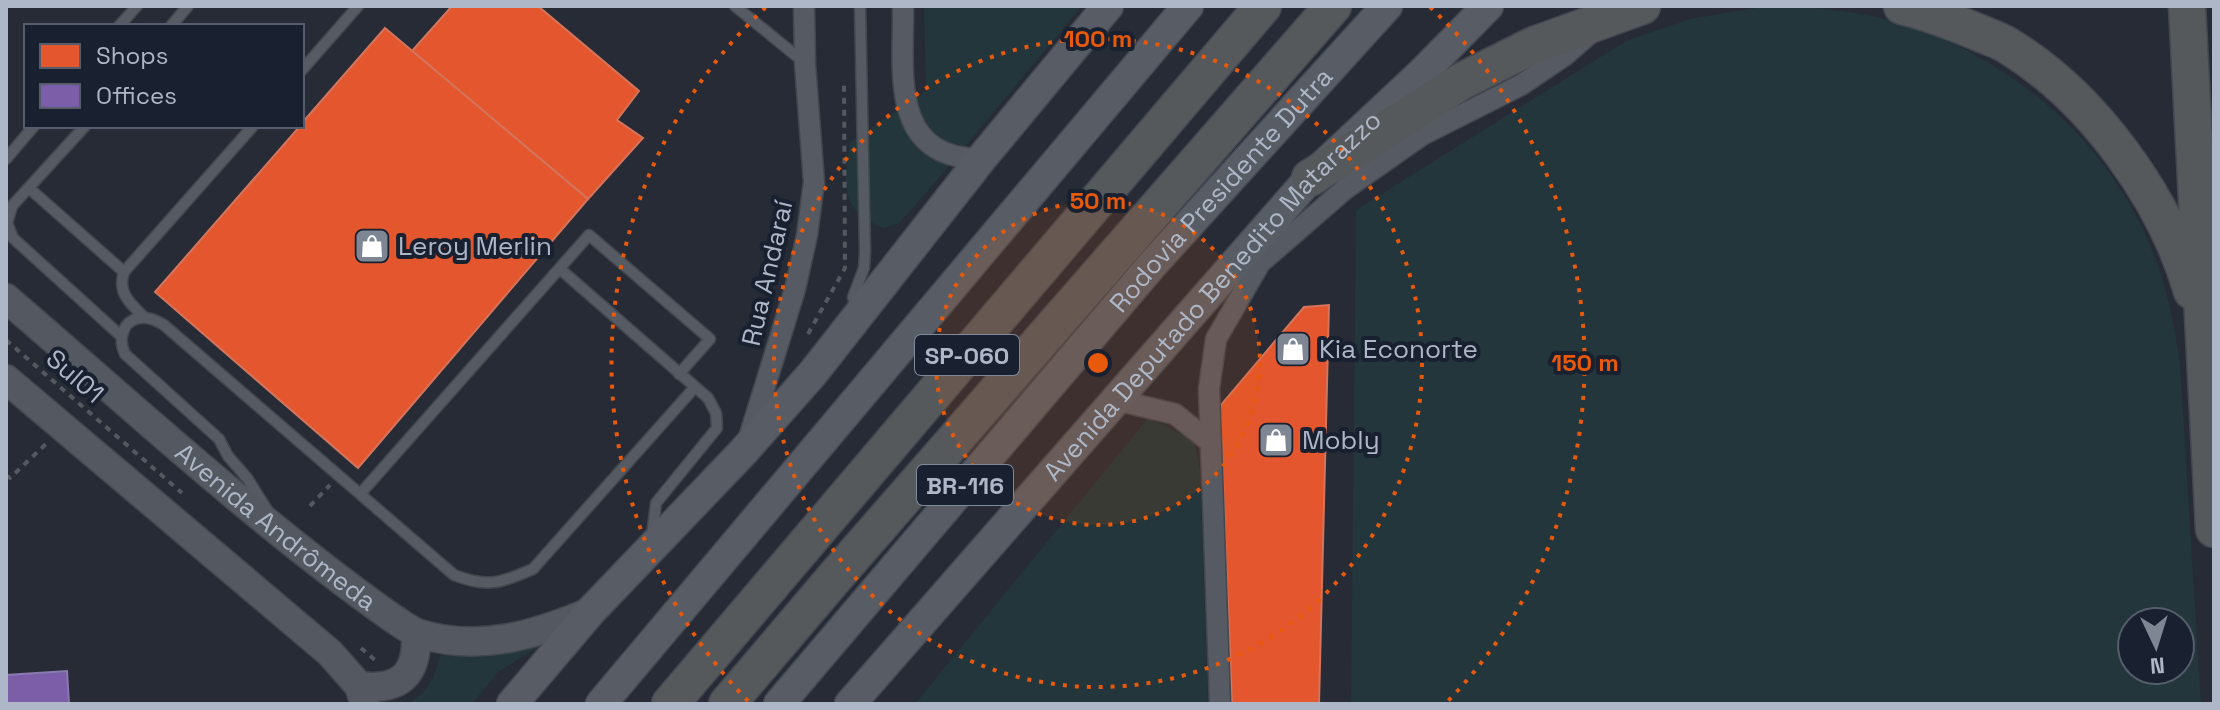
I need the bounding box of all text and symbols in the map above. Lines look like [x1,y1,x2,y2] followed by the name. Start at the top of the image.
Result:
[1064,23,1132,54] text: 100 m
[24,24,304,128] legend
[96,40,168,71] text: Shops
[1102,60,1340,319] street label: Rodovia Presidente Dutra
[96,80,177,111] text: Offices
[1036,103,1388,488] street label: Avenida Deputado Benedito Matarazzo
[1070,185,1126,216] text: 50 m
[734,196,800,349] street label: Rua Andaraí
[353,227,391,265] shop icon: Leroy Merlin
[398,229,552,263] place label: Leroy Merlin
[1274,330,1312,368] shop icon: Kia Econorte
[1319,332,1478,366] place label: Kia Econorte
[915,335,1019,375] road number: SP-060
[39,342,111,410] street label: Sul01
[1551,347,1619,378] text: 150 m
[1084,349,1112,377] centre of rings
[1257,421,1295,459] shop icon: Mobly
[1302,423,1380,457] place label: Mobly
[168,436,383,618] street label: Avenida Andrômeda
[917,465,1013,505] road number: BR-116
[2116,606,2196,686] north arrow
[2149,651,2166,680] text: N

